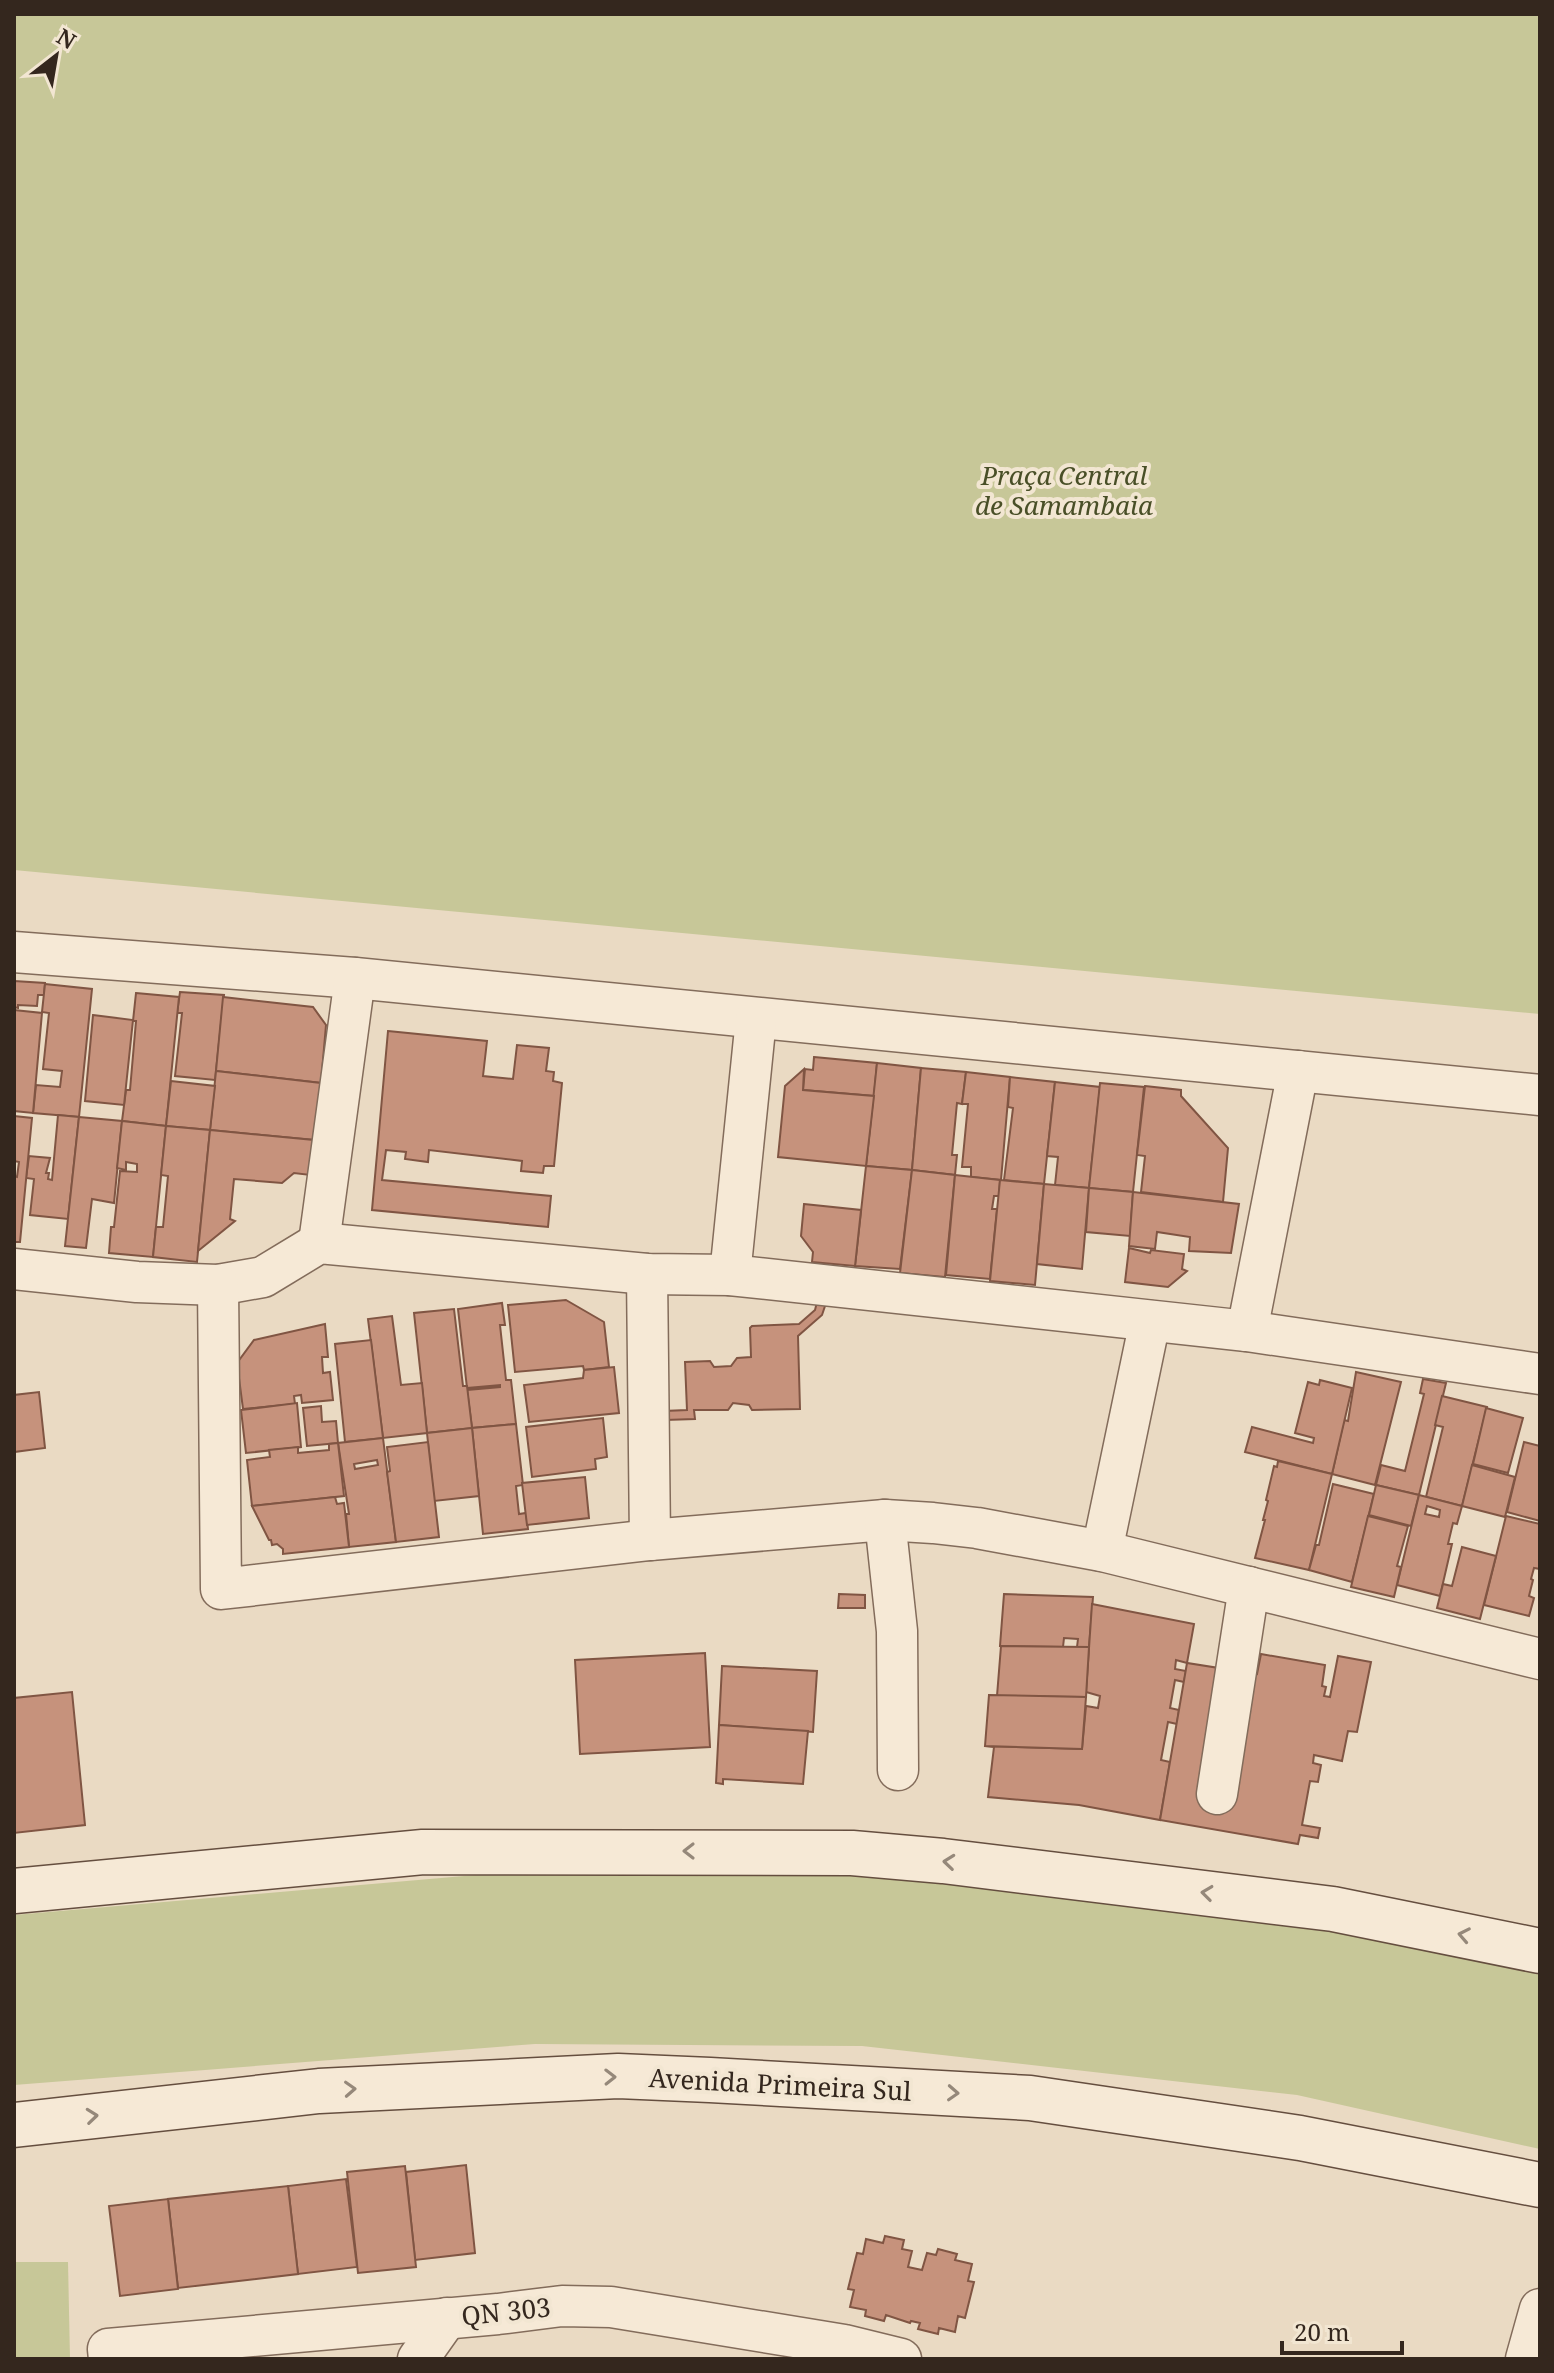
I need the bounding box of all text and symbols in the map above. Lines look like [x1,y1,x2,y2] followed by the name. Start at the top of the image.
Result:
[16,16,96,96] north arrow
[52,21,82,55] text: N
[975,457,1153,523] park label: Praça Central de Samambaia
[682,1842,695,1860] one-way arrow
[942,1854,955,1871] one-way arrow
[1200,1885,1213,1902] one-way arrow
[1457,1927,1471,1944] one-way arrow
[648,2059,912,2109] street label: Avenida Primeira Sul
[604,2068,617,2086] one-way arrow
[344,2081,357,2098] one-way arrow
[947,2085,960,2102] one-way arrow
[85,2108,98,2125] one-way arrow
[460,2288,552,2334] street label: QN 303
[1282,2305,1402,2355] scale bar
[1294,2315,1350,2348] text: 20 m

